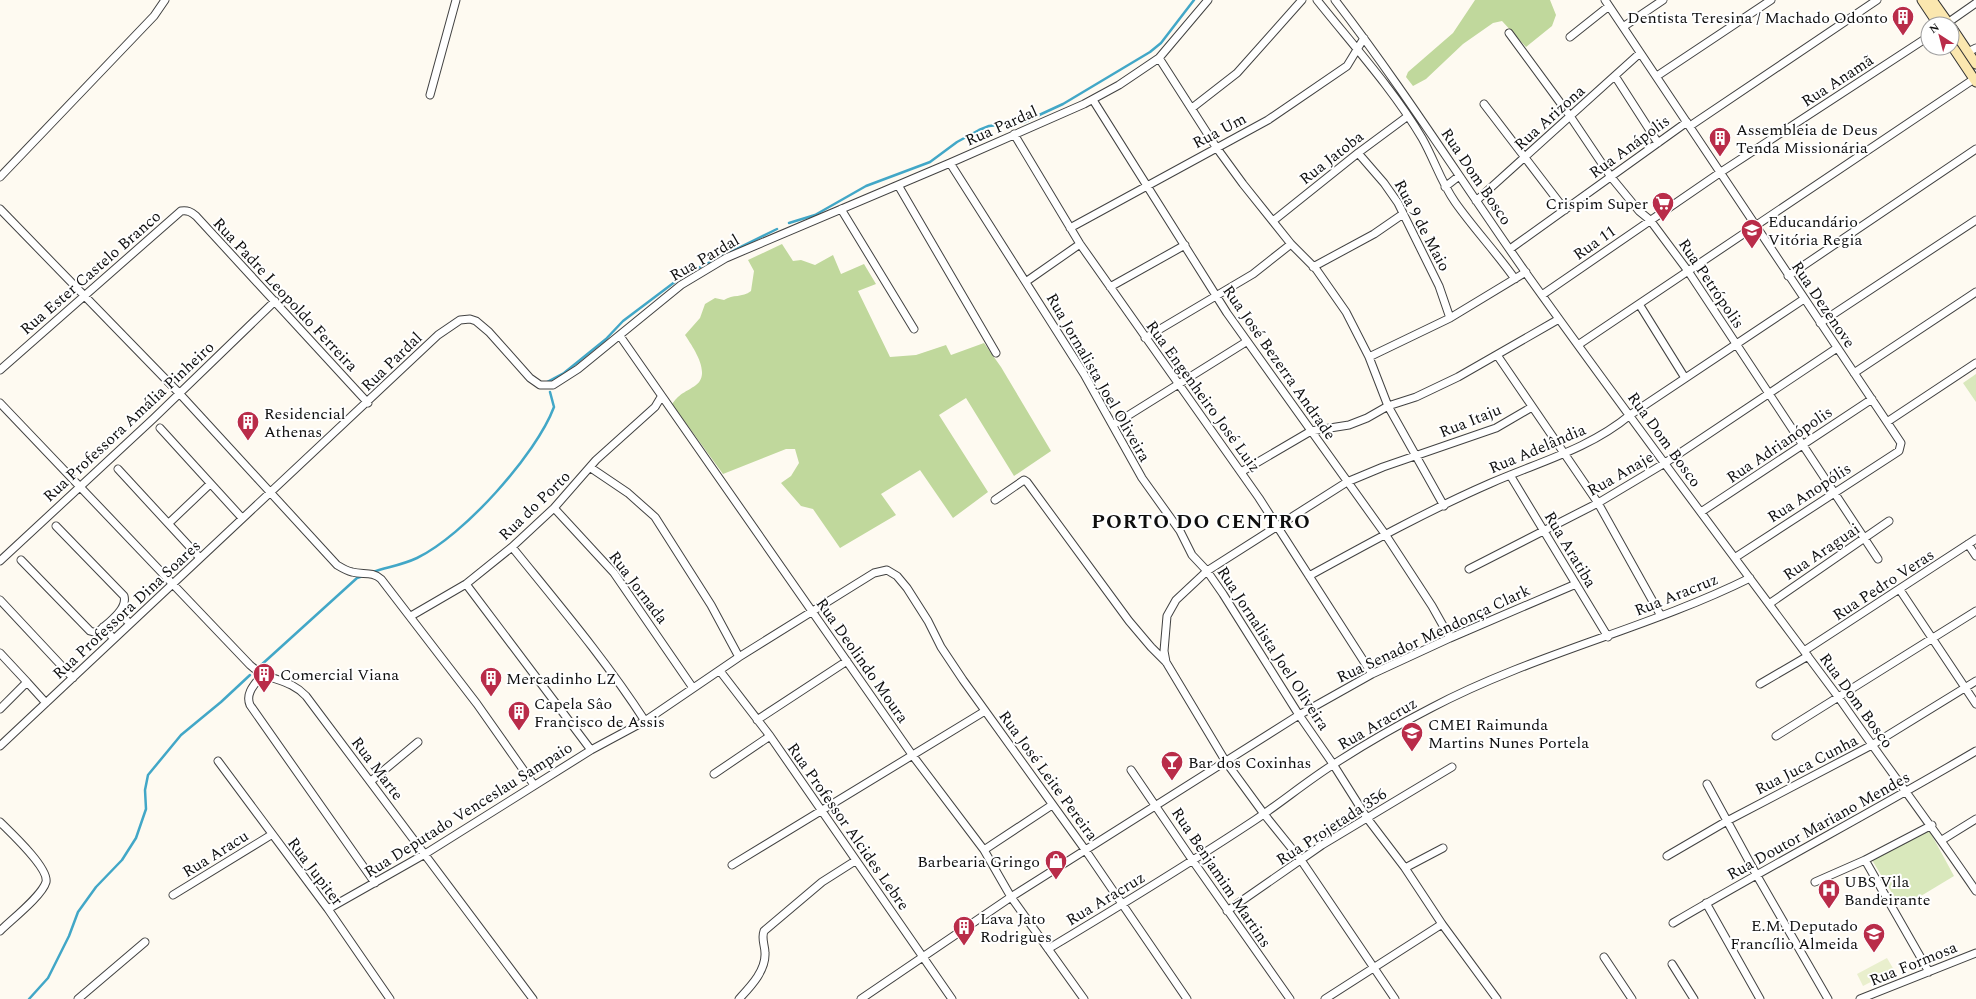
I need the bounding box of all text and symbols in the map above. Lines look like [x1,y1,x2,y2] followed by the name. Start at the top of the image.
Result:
[1890,4,1916,37] building icon: Dentista Teresina / Machado Odonto
[1627,6,1888,30] place label: Dentista Teresina / Machado Odonto
[1920,16,1960,56] north arrow
[1926,19,1943,38] text: N
[1797,48,1879,113] street label: Rua Anamã
[1509,79,1591,156] street label: Rua Arizona
[961,99,1041,153] street label: Rua Pardal
[1188,107,1251,155] street label: Rua Um
[1584,109,1675,184] street label: Rua Anápolis
[1736,118,1878,160] place label: Assembleia de Deus Tenda Missionária
[1435,123,1518,230] street label: Rua Dom Bosco
[1294,125,1369,191] street label: Rua Jatoba
[1707,125,1733,158] building icon: Assembleia de Deus Tenda Missionária
[1388,175,1456,276] street label: Rua 9 de Maio
[1650,190,1676,223] supermarket icon: Crispim Super
[1546,192,1648,216] place label: Crispim Super
[15,205,166,341] street label: Rua Ester Castelo Branco
[1768,210,1862,252] place label: Educandário Vitória Regia
[207,212,364,377] street label: Rua Padre Leopoldo Ferreira
[1739,217,1765,250] school or university icon: Educandário Vitória Regia
[1568,219,1621,266] street label: Rua 11
[665,228,744,287] street label: Rua Pardal
[1672,234,1750,333] street label: Rua Petrópolis
[1785,256,1861,353] street label: Rua Dezenove
[1216,280,1342,445] street label: Rua José Bezerra Andrade
[1040,288,1157,467] street label: Rua Jornalista Joel Oliveira
[1140,316,1267,478] street label: Rua Engenheiro José Luiz
[356,326,428,397] street label: Rua Pardal
[38,336,220,508] street label: Rua Professora Amália Pinheiro
[1621,387,1707,492] street label: Rua Dom Bosco
[1436,398,1505,444] street label: Rua Itaju
[1722,400,1837,489] street label: Rua Adrianópolis
[264,402,345,444] place label: Residencial Athenas
[235,409,261,442] building icon: Residencial Athenas
[1485,418,1590,480] street label: Rua Adelândia
[1583,445,1658,503] street label: Rua Anaje
[1763,457,1856,529] street label: Rua Anopólis
[493,465,576,546] street label: Rua do Porto
[1091,507,1311,537] district label: PORTO DO CENTRO
[1538,507,1602,592] street label: Rua Aratiba
[1778,517,1865,586] street label: Rua Araguai
[47,534,206,685] street label: Rua Professora Dina Soares
[1828,543,1939,627] street label: Rua Pedro Veras
[603,546,674,629] street label: Rua Jornada
[1211,562,1336,736] street label: Rua Jornalista Joel Oliveira
[1631,567,1722,623] street label: Rua Aracruz
[1333,578,1534,689] street label: Rua Senador Mendonça Clark
[810,593,915,728] street label: Rua Deolindo Moura
[1813,648,1899,753] street label: Rua Dom Bosco
[251,661,277,694] building icon: Comercial Viana
[280,663,399,687] place label: Comercial Viana
[478,665,504,698] building icon: Mercadinho LZ
[506,667,616,691] place label: Mercadinho LZ
[1333,691,1422,756] street label: Rua Aracruz
[534,692,665,734] place label: Capela Sâo Francisco de Assis
[506,699,532,732] building icon: Capela Sâo Francisco de Assis
[993,705,1104,846] street label: Rua José Leite Pereira
[1428,713,1589,755] place label: CMEI Raimunda Martins Nunes Portela
[1399,720,1425,753] school or university icon: CMEI Raimunda Martins Nunes Portela
[1751,728,1862,801] street label: Rua Juca Cunha
[345,732,409,805] street label: Rua Marte
[360,736,577,884] street label: Rua Deputado Venceslau Sampaio
[781,738,915,915] street label: Rua Professor Alcides Lebre
[1159,749,1185,782] bar icon: Bar dos Coxinhas
[1188,751,1312,775] place label: Bar dos Coxinhas
[1722,765,1915,886] street label: Rua Doutor Mariano Mendes
[1272,782,1392,872] street label: Rua Projetada 356
[1165,803,1277,953] street label: Rua Benjamim Martins
[178,824,253,884] street label: Rua Aracu
[281,832,349,911] street label: Rua Jupiter
[1043,848,1069,881] shop icon: Barbearia Gringo
[917,850,1040,874] place label: Barbearia Gringo
[1061,866,1150,932] street label: Rua Aracruz
[1844,870,1930,912] place label: UBS Vila Bandeirante
[1816,877,1842,910] hospital icon: UBS Vila Bandeirante
[980,907,1052,949] place label: Lava Jato Rodrigues
[951,914,977,947] building icon: Lava Jato Rodrigues
[1730,914,1858,956] place label: E.M. Deputado Francílio Almeida
[1861,921,1887,954] school or university icon: E.M. Deputado Francílio Almeida
[1866,935,1961,992] street label: Rua Formosa

